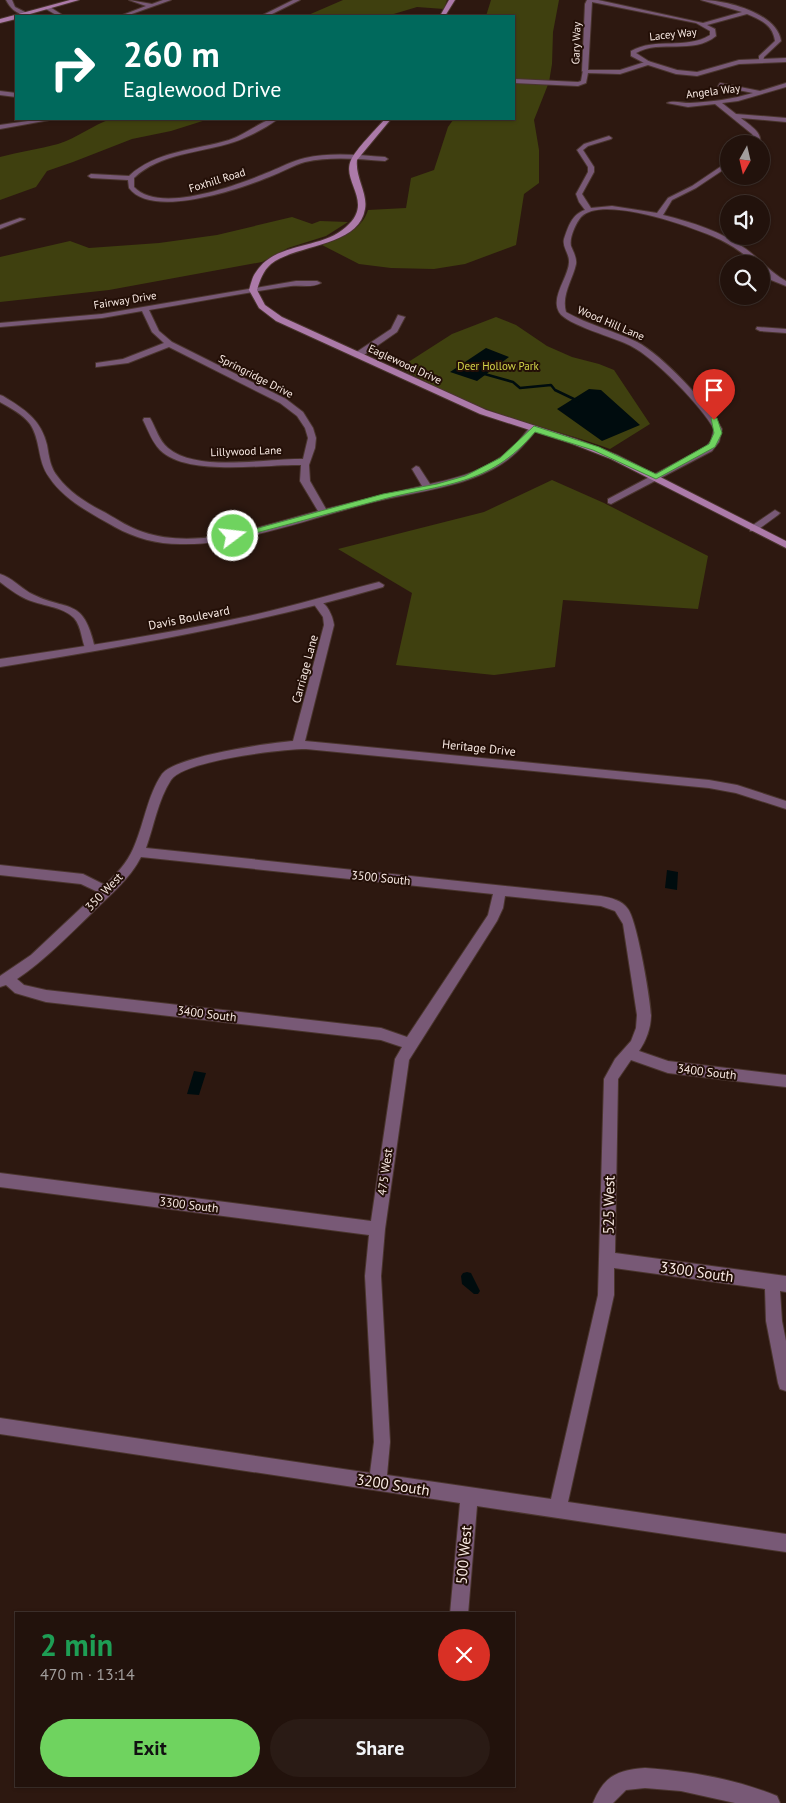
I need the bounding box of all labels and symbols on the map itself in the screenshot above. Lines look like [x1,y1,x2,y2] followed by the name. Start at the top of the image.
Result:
[568,21,584,65] street label: Gary Way
[649,24,698,43] street label: Lacey Way
[685,81,742,101] street label: Angela Way
[720,135,770,185] north arrow
[187,165,247,195] street label: Foxhill Road
[92,288,158,312] street label: Fairway Drive
[575,303,647,344] street label: Wood Hill Lane
[366,341,444,387] street label: Eaglewood Drive
[216,351,296,401] street label: Springridge Drive
[457,359,539,373] park label: Deer Hollow Park
[693,369,735,420] pin
[210,443,282,459] street label: Lillywood Lane
[206,509,258,561] position arrow
[147,602,231,633] street label: Davis Boulevard
[288,633,321,705] street label: Carriage Lane
[441,736,517,759] street label: Heritage Drive
[351,867,411,888] street label: 3500 South
[82,869,125,914] street label: 350 West
[177,1002,237,1025] street label: 3400 South
[677,1060,737,1083] street label: 3400 South
[374,1147,395,1196] street label: 475 West
[598,1175,619,1235] street label: 525 West
[159,1193,219,1216] street label: 3300 South
[659,1257,735,1286] street label: 3300 South
[355,1469,431,1500] street label: 3200 South
[451,1525,476,1585] street label: 500 West

